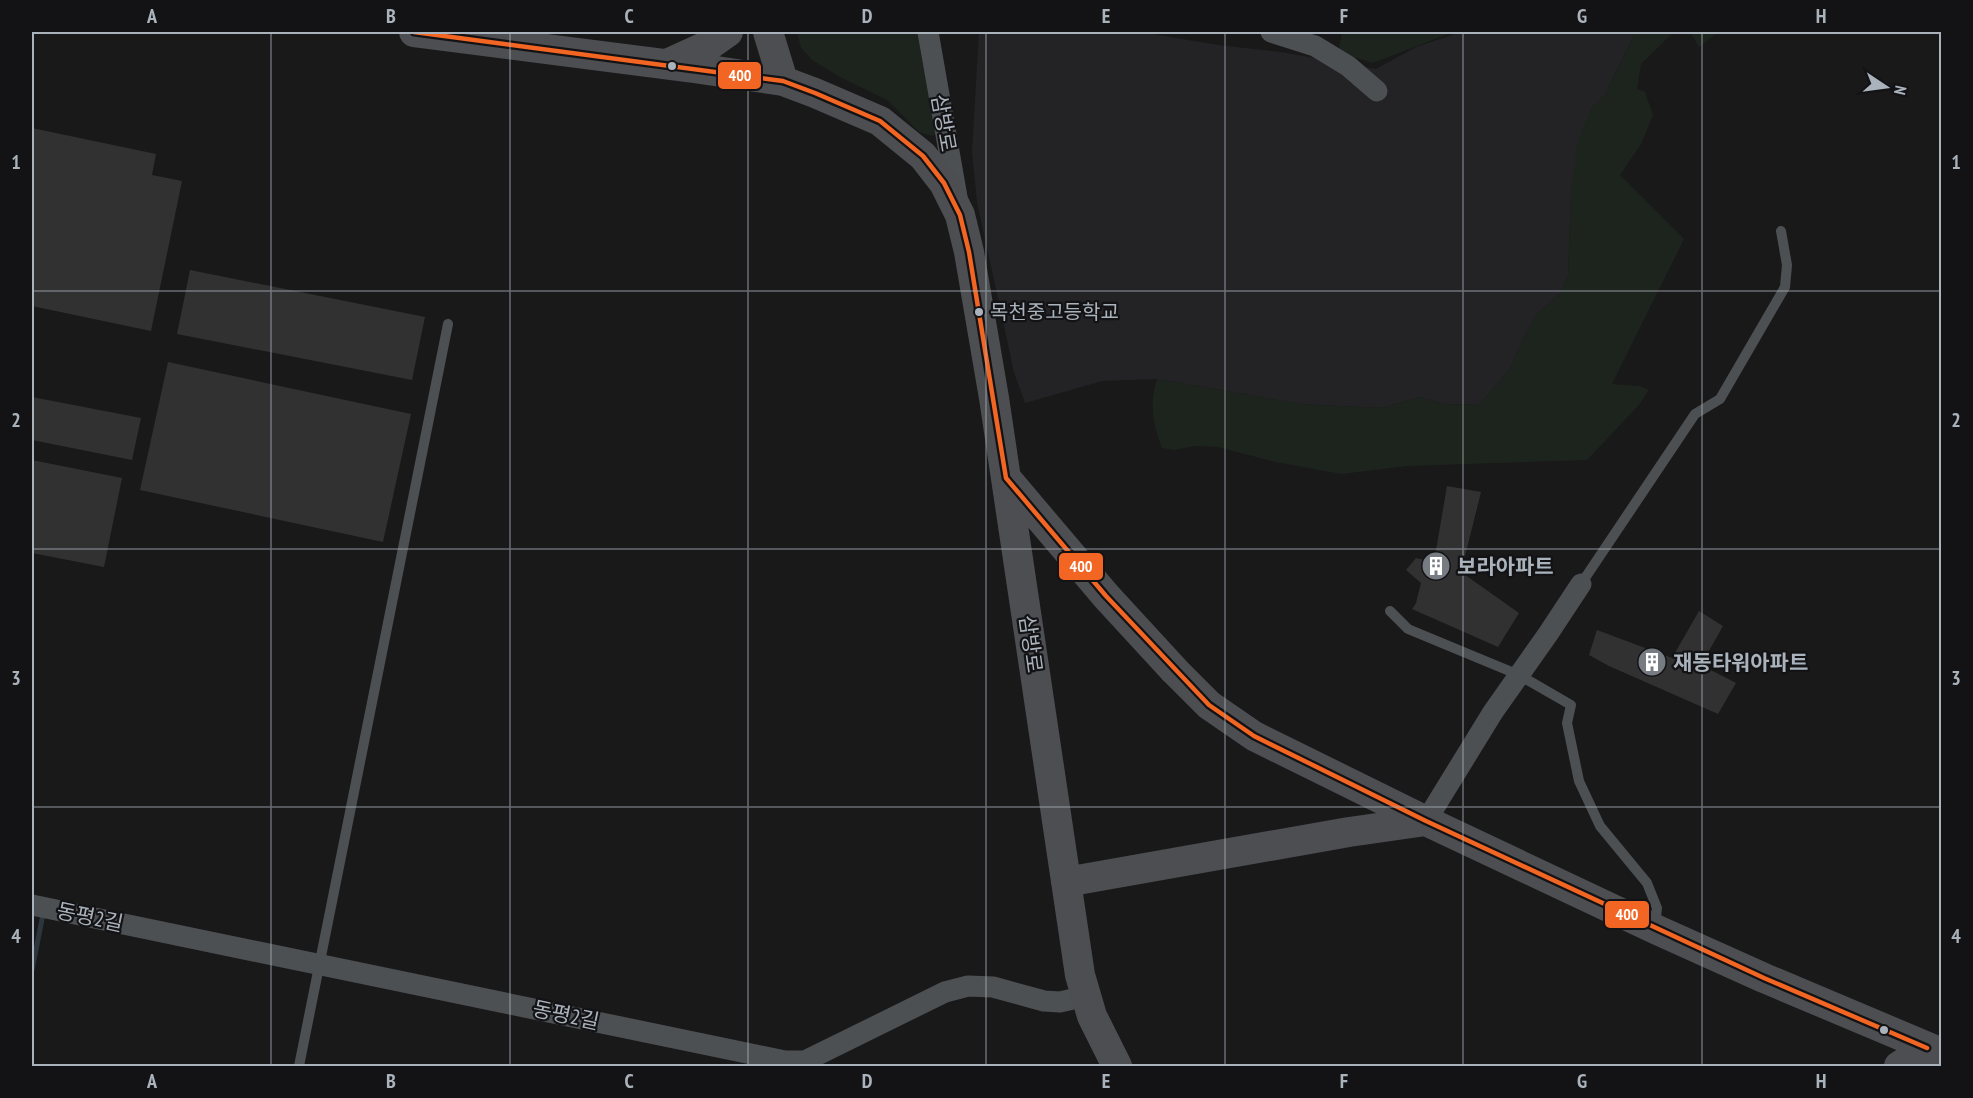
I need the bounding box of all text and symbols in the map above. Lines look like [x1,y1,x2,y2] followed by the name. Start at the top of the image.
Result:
[146,3,158,29] text: A
[386,3,396,29] text: B
[624,3,634,29] text: C
[862,3,873,29] text: D
[1102,3,1110,29] text: E
[1340,3,1348,29] text: F
[1577,3,1587,29] text: G
[1816,3,1826,29] text: H
[1856,57,1916,117] north arrow
[666,60,678,72] unlabelled marker
[717,61,762,90] line badge: 400
[729,65,752,85] text: 400
[1890,84,1911,97] text: N
[926,92,962,154] street label: 삼방로
[11,149,21,175] text: 1
[1951,149,1961,175] text: 1
[990,299,1119,325] place label: 목천중고등학교
[973,306,985,318] marker: 목천중고등학교
[11,407,21,433] text: 2
[1951,407,1961,433] text: 2
[1420,550,1452,582] building icon: 보라아파트
[1058,552,1104,581] line badge: 400
[1457,553,1554,580] place label: 보라아파트
[1070,556,1093,576] text: 400
[1014,613,1048,675] street label: 삼방로
[1636,646,1668,678] building icon: 재동타워아파트
[1673,649,1808,676] place label: 재동타워아파트
[11,665,21,691] text: 3
[1951,665,1961,691] text: 3
[54,897,126,937] street label: 동평2길
[1604,900,1650,929] line badge: 400
[1616,904,1639,924] text: 400
[11,923,21,949] text: 4
[1951,923,1961,949] text: 4
[530,995,602,1035] street label: 동평2길
[1878,1024,1890,1036] unlabelled marker
[146,1068,158,1094] text: A
[386,1068,396,1094] text: B
[624,1068,634,1094] text: C
[862,1068,873,1094] text: D
[1102,1068,1110,1094] text: E
[1340,1068,1348,1094] text: F
[1577,1068,1587,1094] text: G
[1816,1068,1826,1094] text: H

